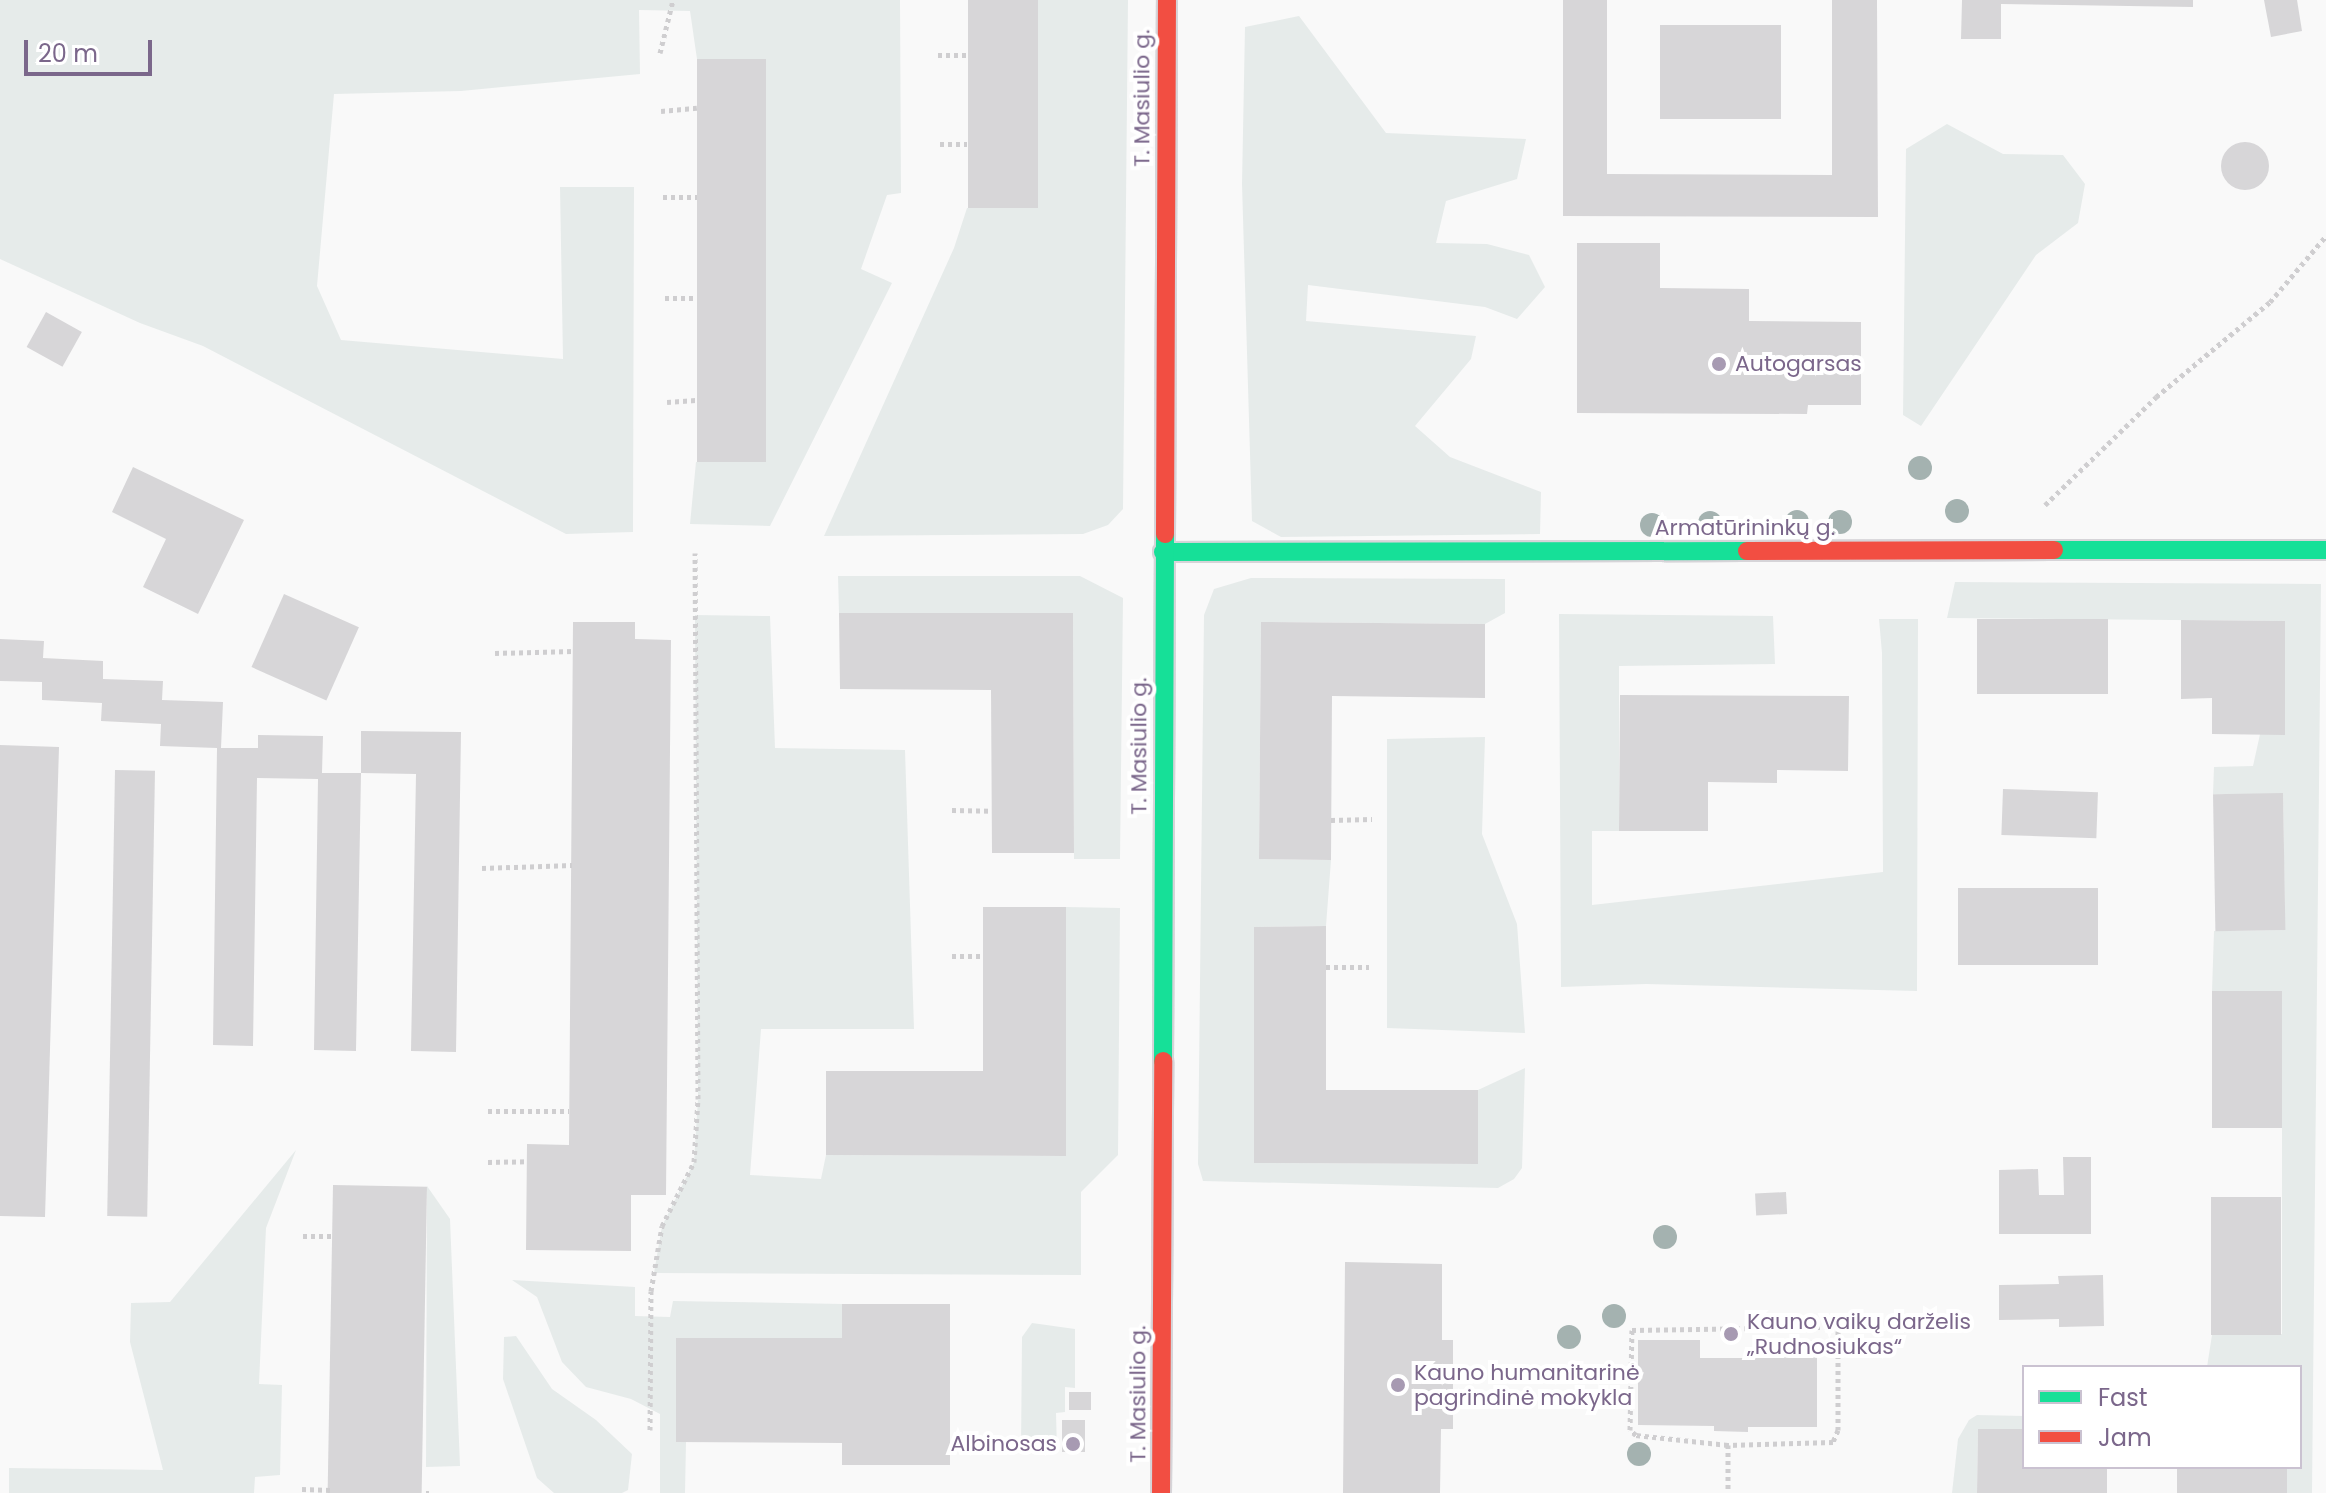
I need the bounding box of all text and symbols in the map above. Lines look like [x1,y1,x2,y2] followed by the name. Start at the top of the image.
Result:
[28,24,156,74] scale bar
[1129,29,1155,167] street label: T. Masiulio g.
[38,37,98,70] text: 20 m
[1735,351,1862,377] place label: Autogarsas
[1710,355,1728,373] marker: Autogarsas
[1655,515,1835,541] street label: Armatūrininkų g.
[1126,677,1152,815] street label: T. Masiulio g.
[1747,1308,1971,1360] place label: Kauno vaikų darželis „Rudnosiukas“
[1125,1325,1151,1463] street label: T. Masiulio g.
[1722,1325,1740,1343] marker: Kauno vaikų darželis „Rudnosiukas“
[1414,1359,1640,1410] place label: Kauno humanitarinė pagrindinė mokykla
[2022,1365,2302,1469] legend
[1389,1376,1407,1394] marker: Kauno humanitarinė pagrindinė mokykla
[2098,1381,2148,1414] text: Fast
[2098,1421,2152,1454] text: Jam
[950,1431,1057,1457] place label: Albinosas
[1064,1435,1082,1453] marker: Albinosas

